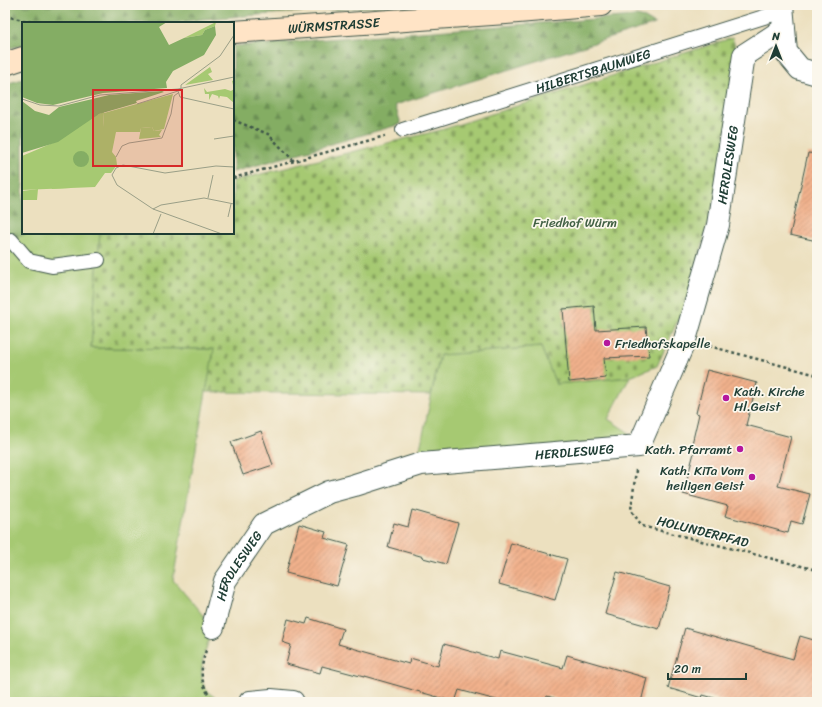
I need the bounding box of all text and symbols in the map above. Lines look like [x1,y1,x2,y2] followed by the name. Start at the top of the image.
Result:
[287,11,381,40] street label: WÜRMSTRASSE
[22,22,234,234] inset map
[756,26,796,66] north arrow
[771,27,780,46] text: N
[532,42,654,100] street label: HILBERTSBAUMWEG
[710,124,745,206] street label: HERDLESWEG
[533,211,617,234] park label: Friedhof Würm
[615,332,710,355] place label: Friedhofskapelle
[602,338,612,348] marker: Friedhofskapelle
[734,380,805,418] place label: Kath. Kirche Hl.Geist
[721,393,731,403] marker: Kath. Kirche Hl.Geist
[534,437,615,467] street label: HERDLESWEG
[645,438,732,461] place label: Kath. Pfarramt
[735,444,745,454] marker: Kath. Pfarramt
[660,459,745,497] place label: Kath. KiTa Vom heiligen Geist
[747,472,757,482] marker: Kath. KiTa Vom heiligen Geist
[655,509,751,554] street label: HOLUNDERPFAD
[209,526,268,604] street label: HERDLESWEG
[668,655,746,681] scale bar
[674,658,701,680] text: 20 m

